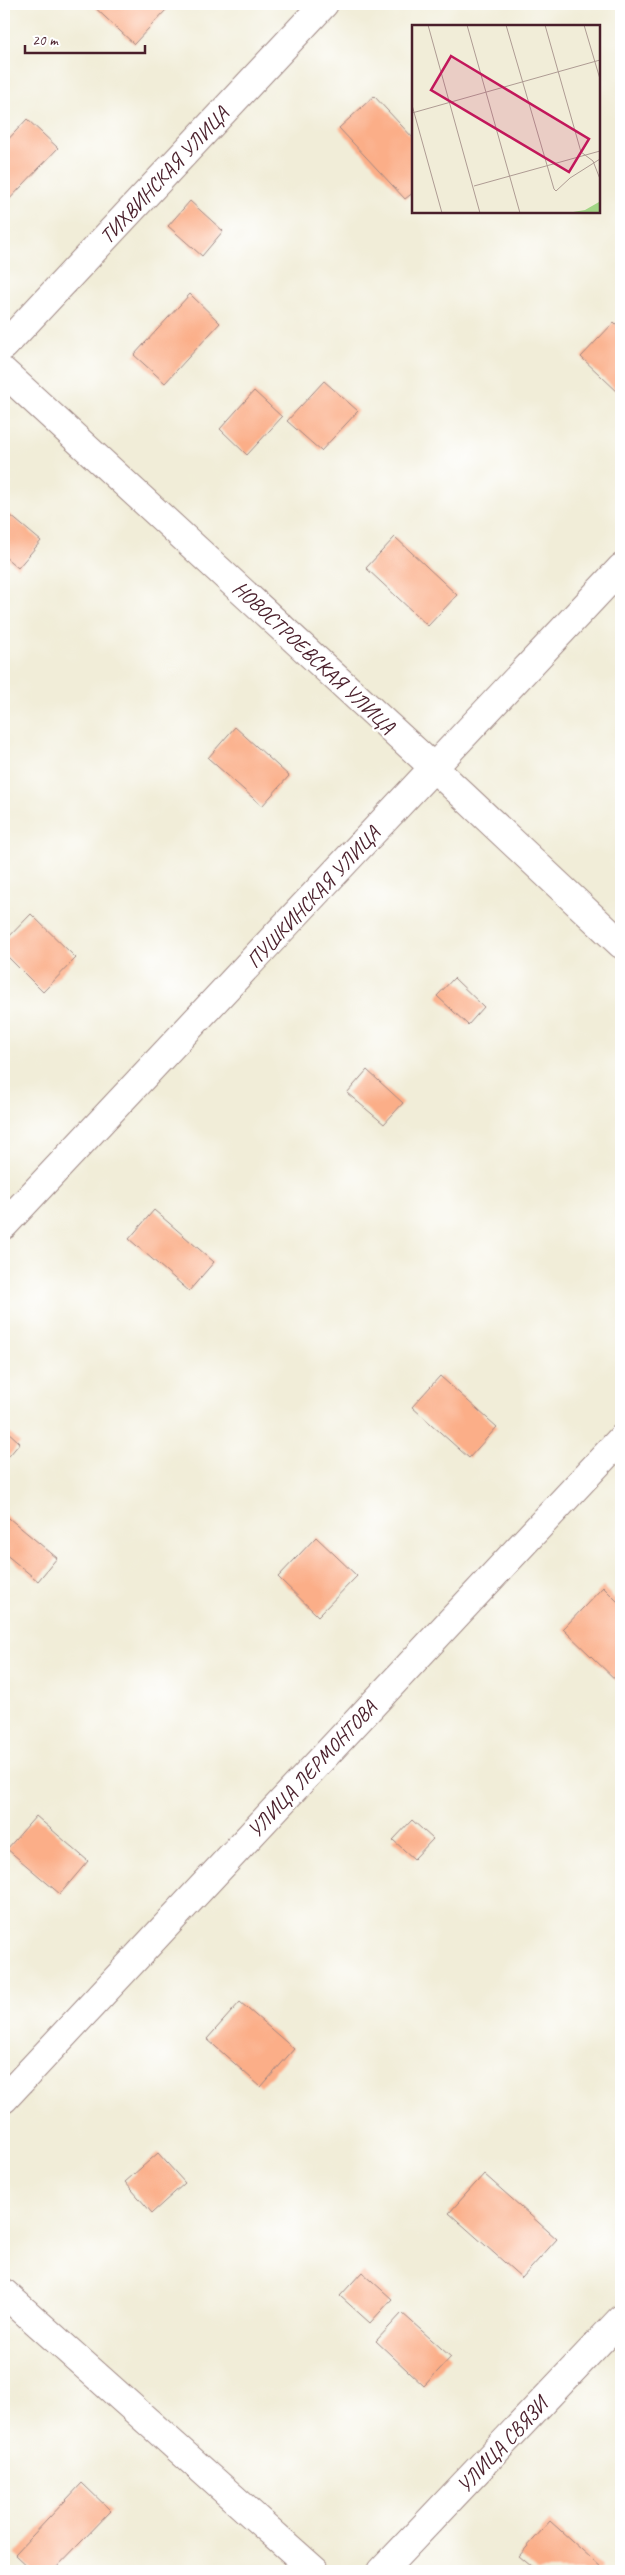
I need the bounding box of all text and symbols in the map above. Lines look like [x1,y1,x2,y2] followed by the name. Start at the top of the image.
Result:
[25,22,145,54] scale bar
[412,25,600,212] inset map
[32,31,59,50] text: 20 m
[94,100,235,249] street label: ТИХВИНСКАЯ УЛИЦА
[227,575,401,739] street label: НОВОСТРОЕВСКАЯ УЛИЦА
[241,820,386,973] street label: ПУШКИНСКАЯ УЛИЦА
[242,1694,383,1843] street label: УЛИЦА ЛЕРМОНТОВА
[451,2389,556,2498] street label: УЛИЦА СВЯЗИ

